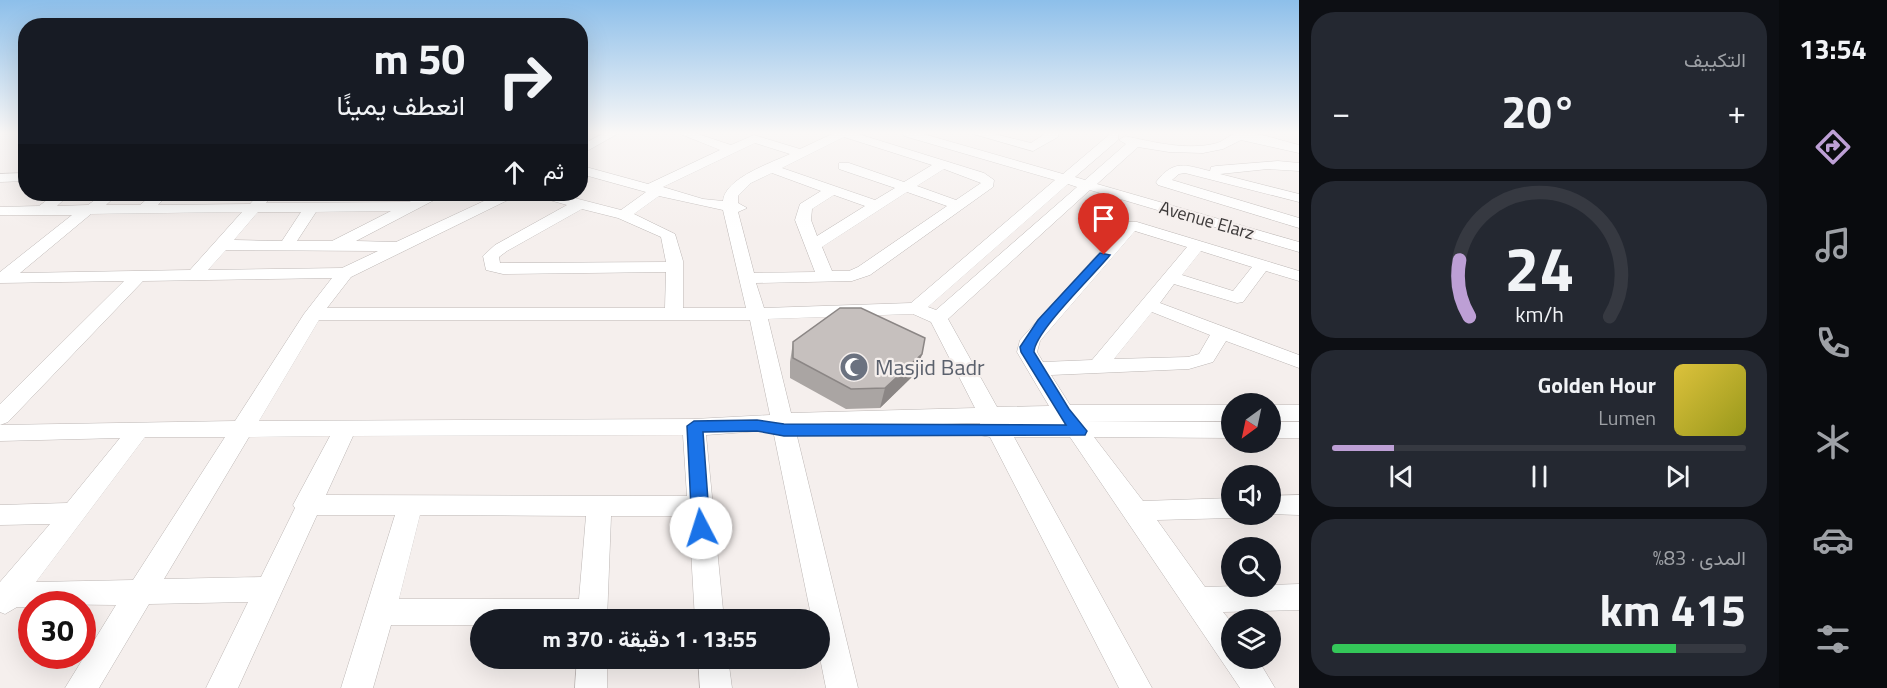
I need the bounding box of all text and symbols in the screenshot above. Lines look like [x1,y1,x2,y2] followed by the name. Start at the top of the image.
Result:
[373,26,465,90] text: 50 m
[1799,28,1867,69] text: 13:54
[486,42,564,120] icon: right
[1684,44,1746,75] text: التكييف
[1501,77,1577,145] text: 20°
[336,84,465,125] text: انعطف يمينًا
[1332,87,1350,137] text: −
[1728,87,1746,137] text: +
[1812,126,1854,168] icon: directions
[543,154,564,188] text: ثم
[498,156,531,189] icon: ahead
[1078,193,1129,255] pin
[1156,194,1258,246] street label: Avenue Elarz
[1087,202,1120,235] icon: arrive
[1504,220,1574,315] text: 24
[1812,224,1854,266] icon: music
[1515,298,1563,330] text: km/h
[1812,322,1854,364] icon: phone
[875,350,985,384] place label: Masjid Badr
[838,351,870,383] mosque icon: Masjid Badr
[1538,368,1656,402] text: Golden Hour
[1221,393,1281,453] north arrow
[1221,393,1281,669] map controls
[1598,402,1656,433] text: Lumen
[1812,421,1854,463] icon: climate
[1385,460,1418,493] icon: previous
[1523,460,1556,493] icon: pause
[1661,460,1694,493] icon: next
[1221,465,1281,525] button: sound
[669,496,733,560] position arrow
[1812,519,1854,561] icon: car
[1221,537,1281,597] button: search
[1653,542,1746,573] text: المدى · 83%
[1600,575,1746,643] text: 415 km
[18,591,96,669] speed limit sign: 30
[1221,609,1281,669] button: layers
[1812,618,1854,660] icon: filters
[543,622,757,656] text: 13:55 · 1 دقيقة · 370 m

